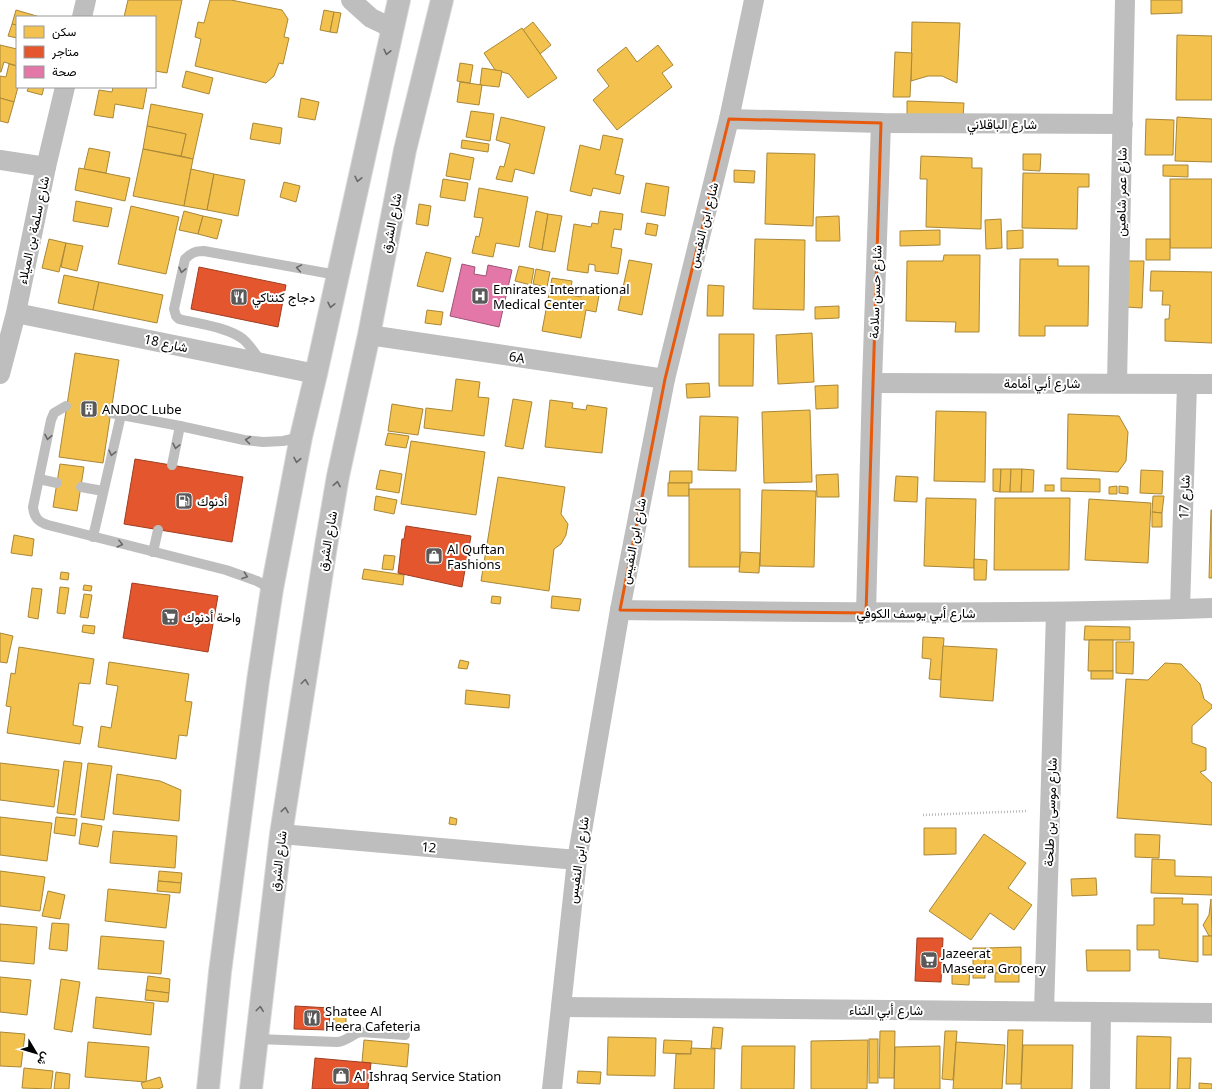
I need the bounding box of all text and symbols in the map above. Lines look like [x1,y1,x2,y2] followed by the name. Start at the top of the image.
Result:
[16,16,156,88] legend
[52,23,76,40] text: سكن
[51,43,79,60] text: متاجر
[383,48,391,55] one-way arrow
[52,63,76,80] text: صحة
[967,115,1037,135] street label: شارع الباقلاني
[1111,147,1132,237] street label: شارع عمر شاهين
[13,174,54,286] street label: شارع سلمة بن الميلاء
[355,175,363,182] one-way arrow
[684,180,723,270] street label: شارع ابن النفيس
[376,191,407,255] street label: شارع الشرق
[864,245,887,339] street label: شارع حسن سلامة
[295,264,302,273] one-way arrow
[178,267,186,273] one-way arrow
[493,280,630,313] place label: Emirates International Medical Center
[470,286,490,306] hospital icon: Emirates International Medical Center
[229,287,249,307] restaurant icon: دجاج كنتاكي
[252,288,315,308] place label: دجاج كنتاكي
[327,302,335,309] one-way arrow
[142,330,190,357] street label: شارع 18
[508,347,527,367] street label: 6A
[1004,374,1080,394] street label: شارع أبي أمامة
[79,399,99,419] building icon: ANDOC Lube
[102,400,182,418] place label: ANDOC Lube
[44,434,52,440] one-way arrow
[245,436,251,445] one-way arrow
[172,442,181,449] one-way arrow
[108,450,116,456] one-way arrow
[293,457,301,463] one-way arrow
[1174,474,1195,520] street label: شارع 17
[332,481,341,487] one-way arrow
[174,491,194,511] fuel station icon: أدنوك
[197,492,227,510] place label: أدنوك
[616,496,651,586] street label: شارع ابن النفيس
[313,509,342,573] street label: شارع الشرق
[116,539,123,548] one-way arrow
[447,540,505,573] place label: Al Quftan Fashions
[424,546,444,566] shop icon: Al Quftan Fashions
[242,572,249,580] one-way arrow
[856,604,976,624] street label: شارع أبي يوسف الكوفي
[160,607,180,627] supermarket icon: واحة أدنوك
[183,608,241,626] place label: واحة أدنوك
[300,679,309,685] one-way arrow
[1039,757,1062,867] street label: شارع موسى بن طلحة
[280,807,289,813] one-way arrow
[563,815,594,905] street label: شارع ابن النفيس
[265,830,292,892] street label: شارع الشرق
[421,837,437,857] street label: 12
[940,944,1046,977] place label: Jazeerat Maseera Grocery
[919,950,939,970] supermarket icon: Jazeerat Maseera Grocery
[849,1001,923,1021] street label: شارع أبي الثناء
[325,1002,420,1035] place label: Shatee Al Heera Cafeteria
[256,1006,265,1012] one-way arrow
[302,1008,322,1028] restaurant icon: Shatee Al Heera Cafeteria
[16,1033,56,1073] north arrow
[34,1050,54,1069] text: ش
[331,1066,351,1086] shop icon: Al Ishraq Service Station
[354,1067,501,1085] place label: Al Ishraq Service Station

